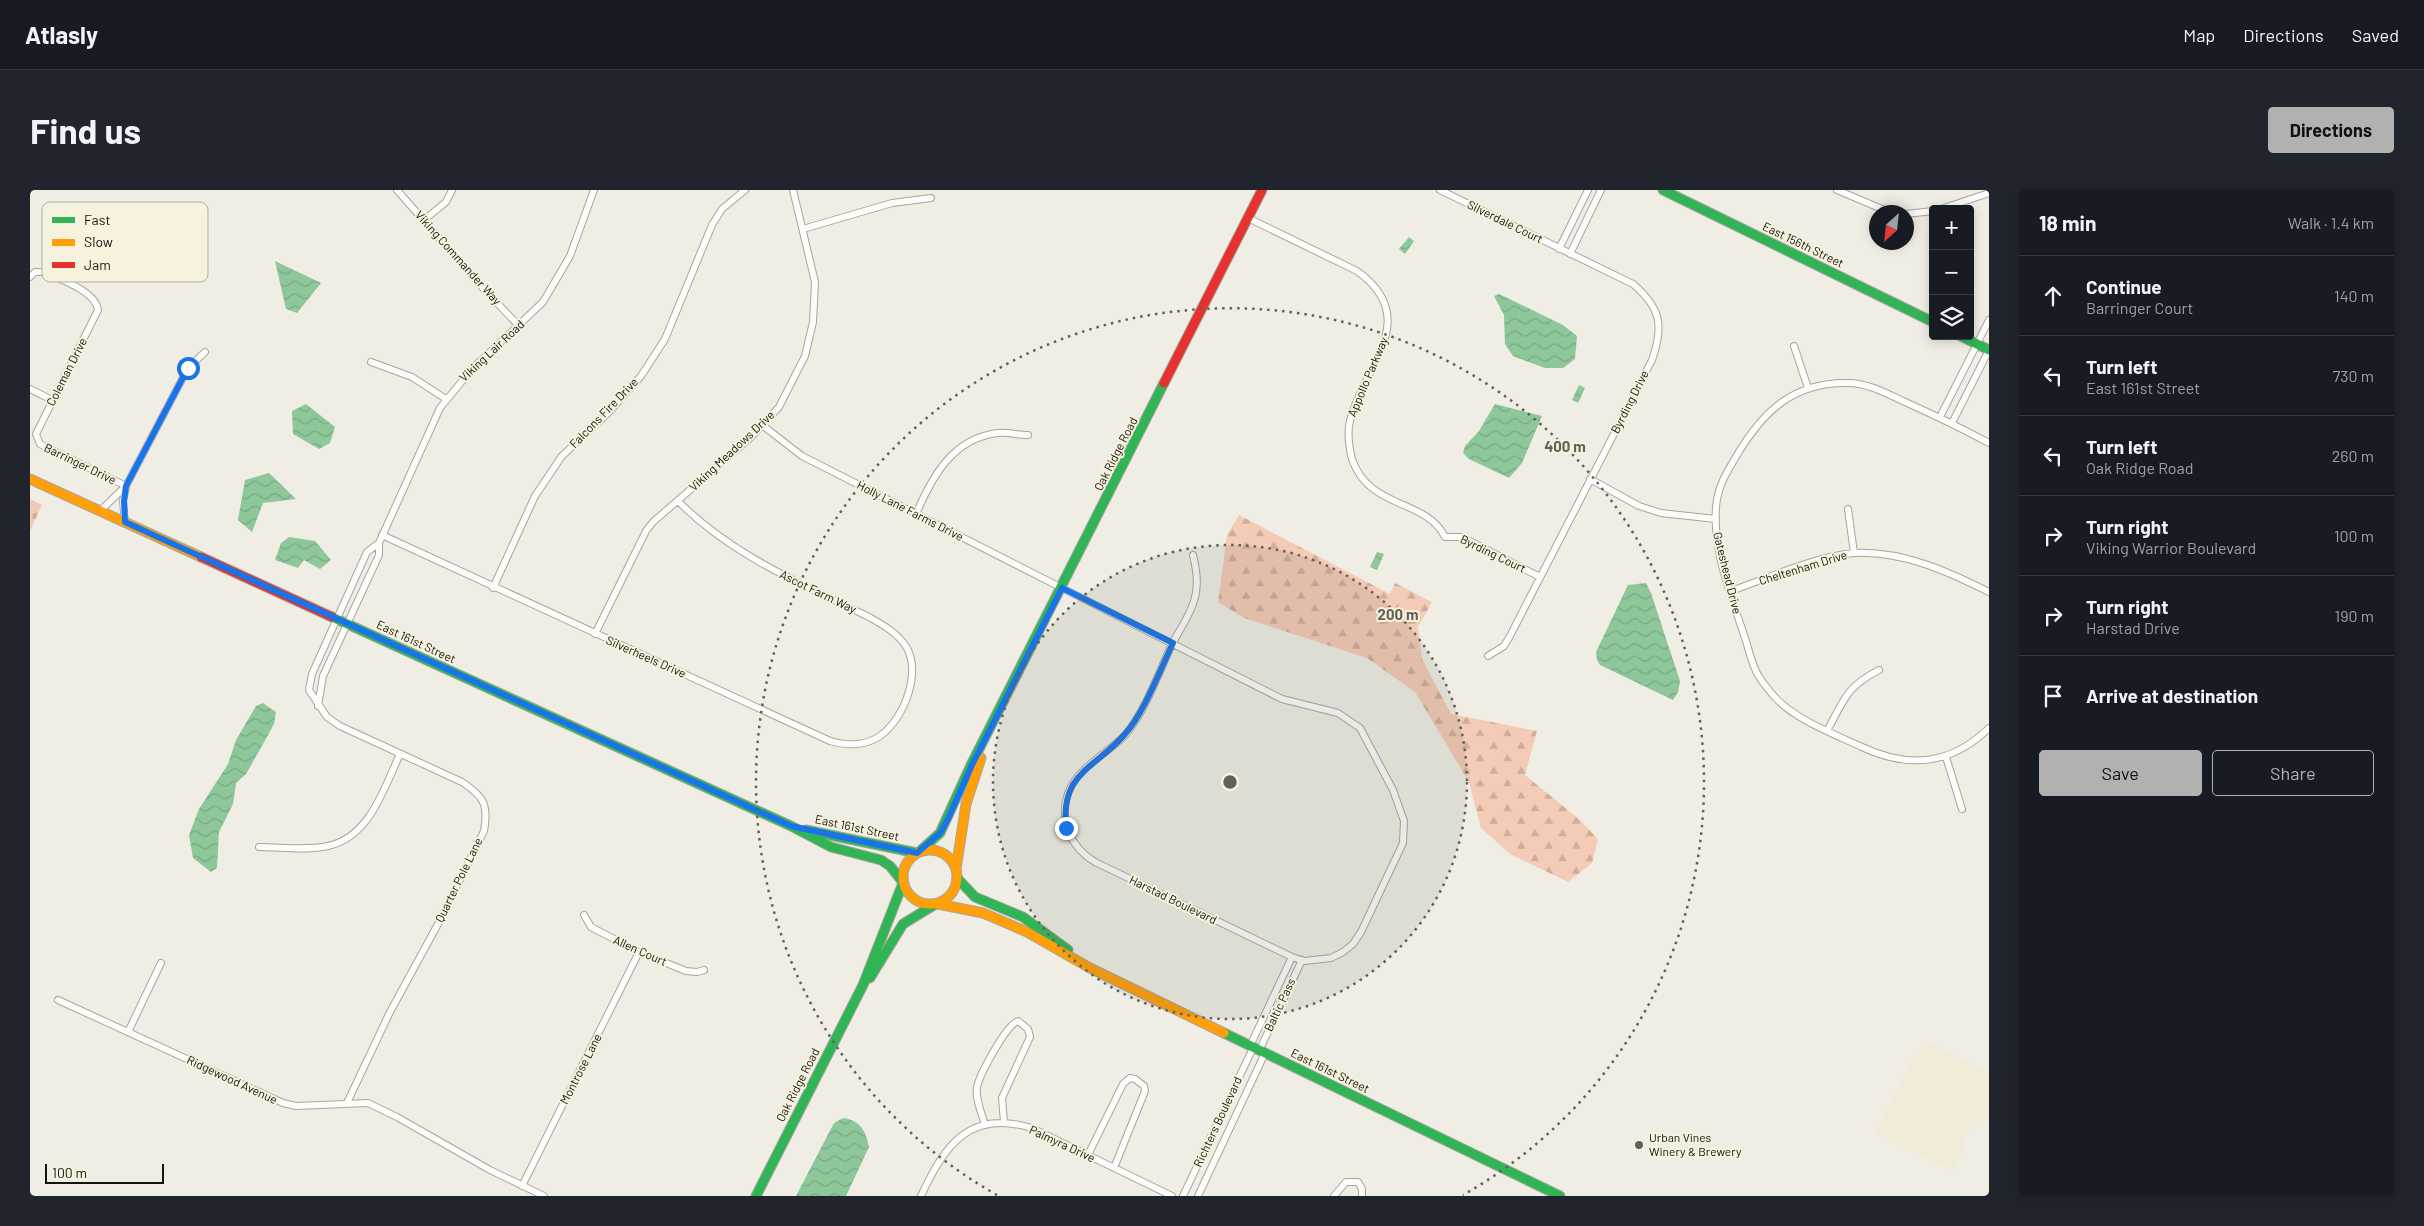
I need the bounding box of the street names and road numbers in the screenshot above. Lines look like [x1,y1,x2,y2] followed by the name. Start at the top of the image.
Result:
[1465,197,1546,245] street label: Silverdale Court
[413,207,505,308] street label: Viking Commander Way
[1761,218,1846,270] street label: East 156th Street
[456,317,527,384] street label: Viking Lair Road
[1344,334,1390,419] street label: Appollo Parkway
[43,335,89,408] street label: Coleman Drive
[1607,368,1651,435] street label: Byrding Drive
[566,374,640,450] street label: Falcons Fire Drive
[686,407,777,493] street label: Viking Meadows Drive
[1091,414,1140,493] street label: Oak Ridge Road
[42,440,119,487] street label: Barringer Drive
[855,477,966,543] street label: Holly Lane Farms Drive
[1711,530,1745,615] street label: Gateshead Drive
[1458,531,1529,575] street label: Byrding Court
[1757,547,1849,587] street label: Cheltenham Drive
[778,567,859,616] street label: Ascot Farm Way
[375,617,458,666] street label: East 161st Street
[604,632,689,680] street label: Silverheels Drive
[814,811,901,843] street label: East 161st Street
[432,835,485,924] street label: Quarter Pole Lane
[1127,872,1219,926] street label: Harstad Boulevard
[611,932,669,968] street label: Allen Court
[1261,976,1298,1033] street label: Baltic Pass
[556,1031,604,1106] street label: Montrose Lane
[773,1045,822,1124] street label: Oak Ridge Road
[1289,1045,1372,1095] street label: East 161st Street
[185,1052,280,1106] street label: Ridgewood Avenue
[1190,1074,1244,1169] street label: Richters Boulevard
[1027,1122,1098,1164] street label: Palmyra Drive

